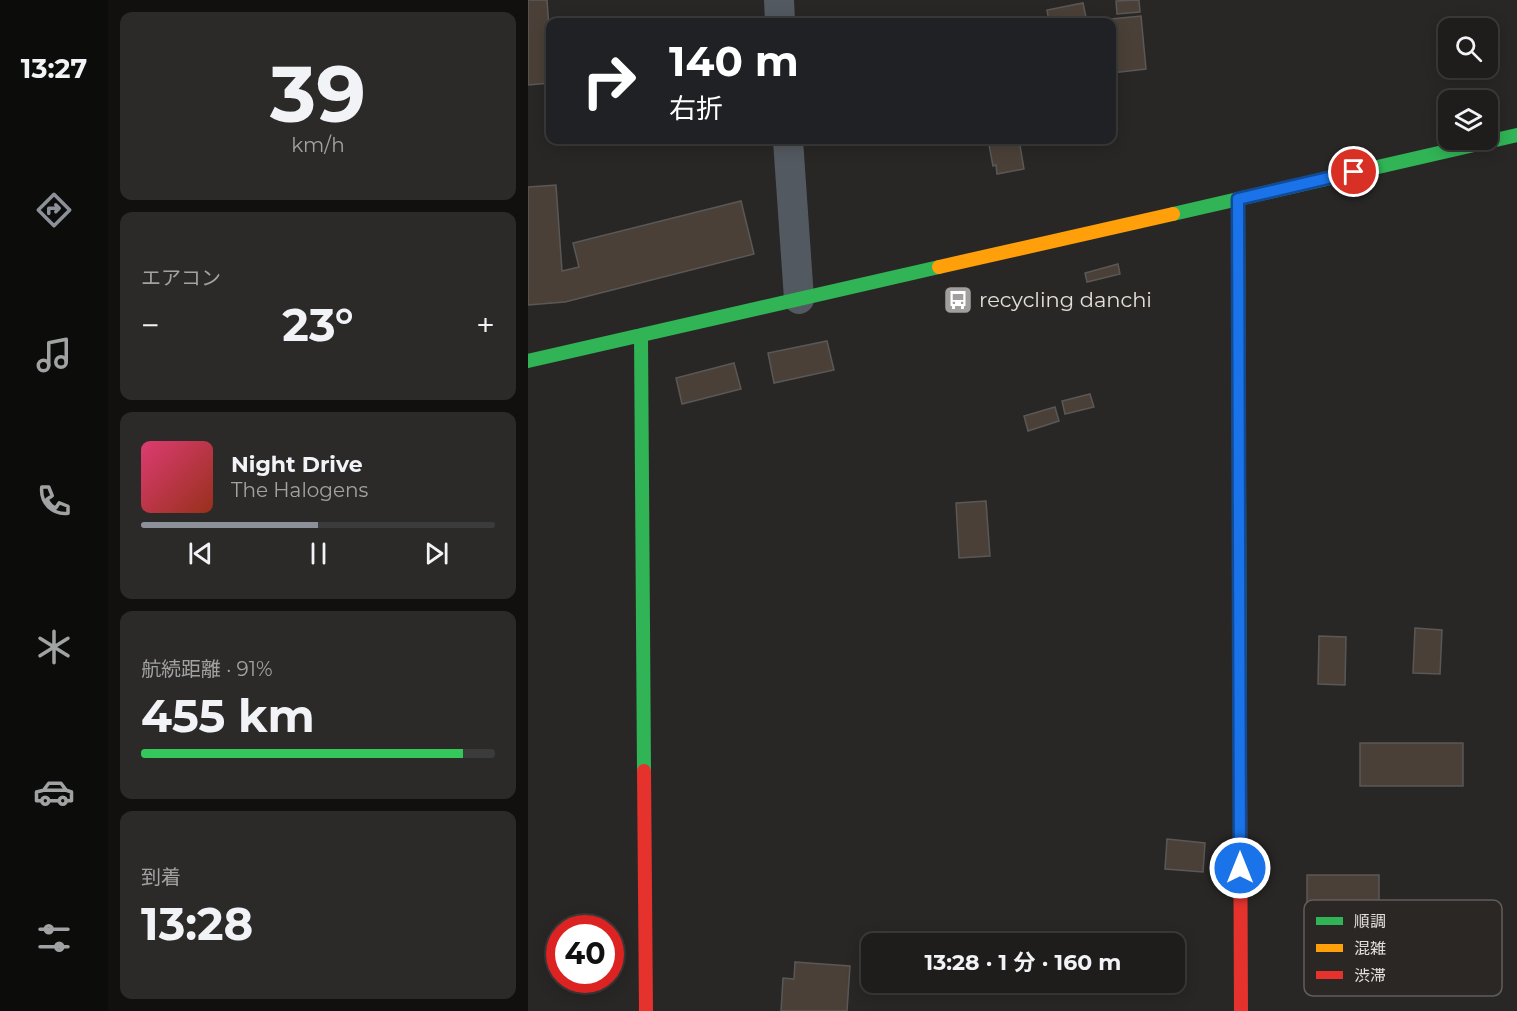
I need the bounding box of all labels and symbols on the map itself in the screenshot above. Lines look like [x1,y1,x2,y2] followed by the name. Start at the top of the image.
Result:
[1328,146,1379,197] pin
[942,284,974,316] bus stop icon: recycling danchi
[979,287,1152,312] place label: recycling danchi
[1208,836,1272,900] position arrow
[1304,900,1502,996] legend
[1354,912,1386,931] text: 順調
[546,915,624,993] speed limit sign: 40
[1354,939,1386,958] text: 混雑
[1354,966,1386,985] text: 渋滞

